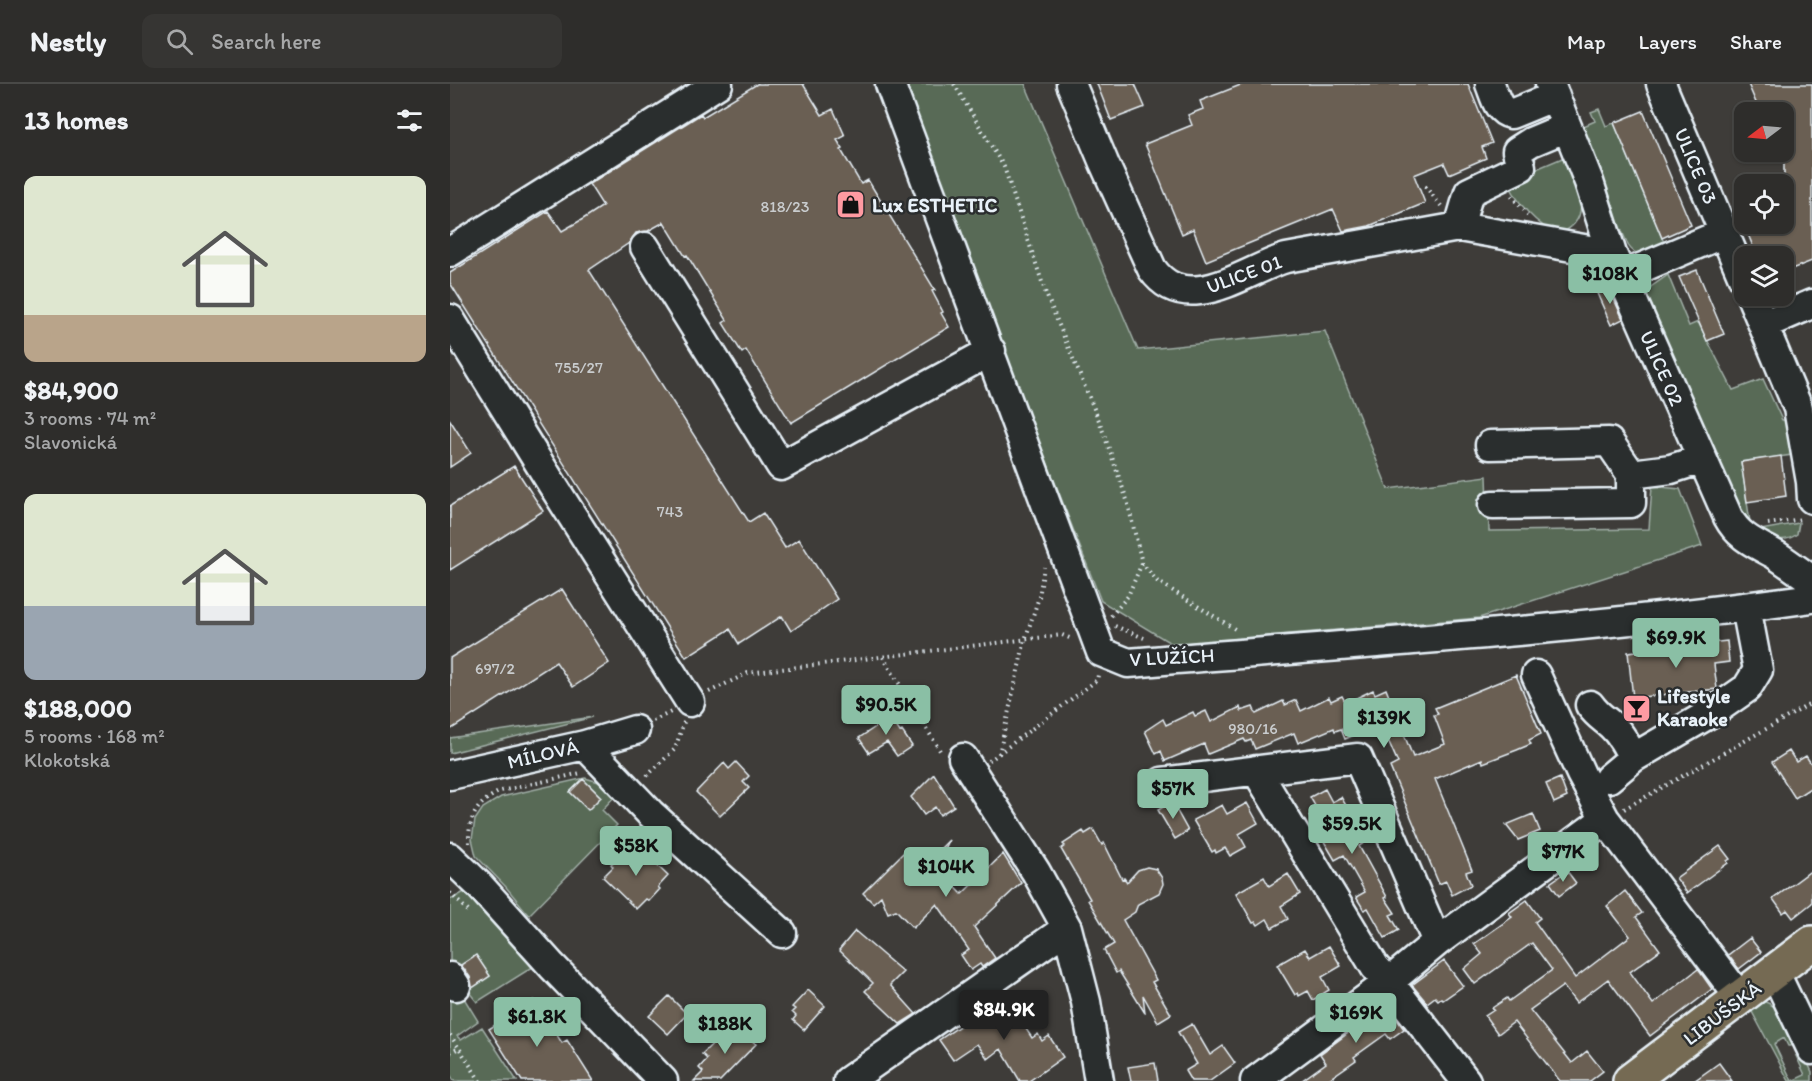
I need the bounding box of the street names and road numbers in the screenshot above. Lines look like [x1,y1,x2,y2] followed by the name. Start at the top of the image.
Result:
[1669,124,1723,208] street label: ULICE 03
[1203,249,1285,299] street label: ULICE 01
[1635,327,1689,410] street label: ULICE 02
[1129,643,1215,671] street label: V LUŽÍCH
[505,734,581,774] street label: MÍLOVÁ
[1678,976,1766,1050] street label: LIBUŠSKÁ

